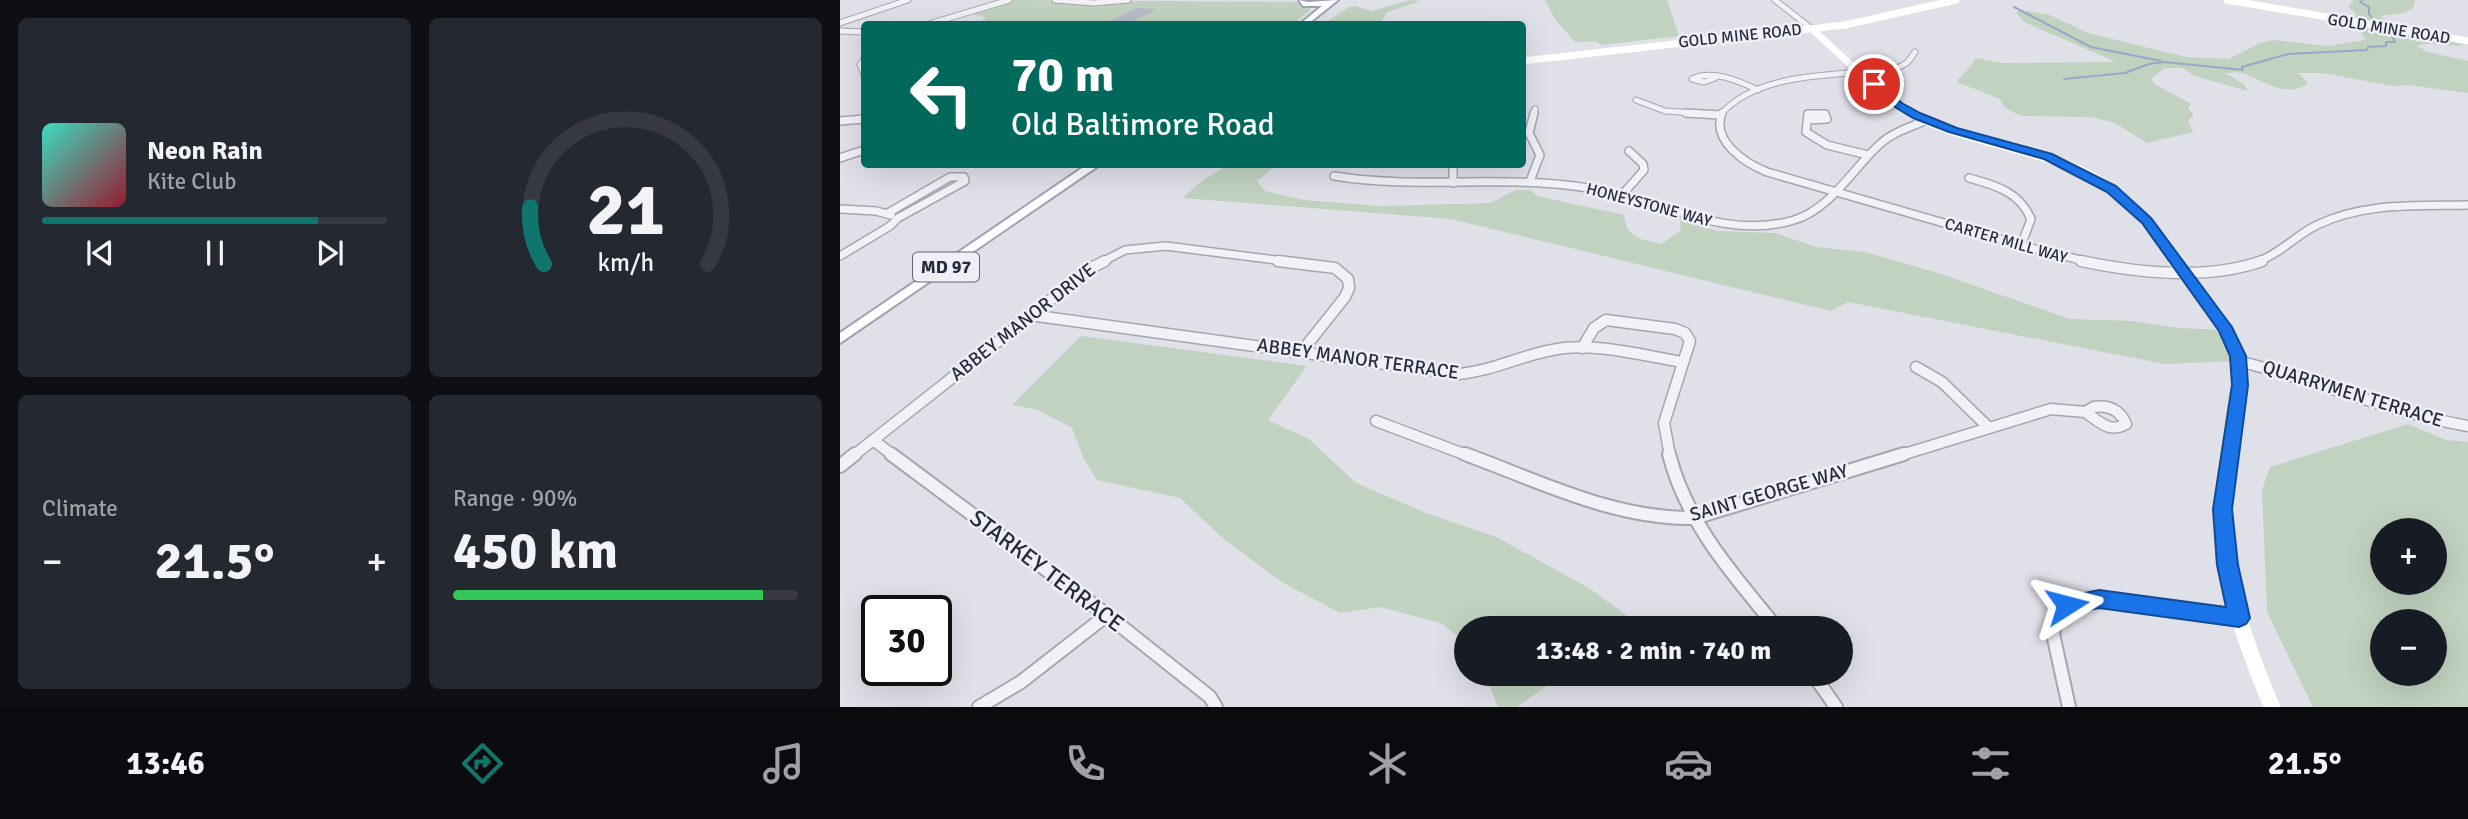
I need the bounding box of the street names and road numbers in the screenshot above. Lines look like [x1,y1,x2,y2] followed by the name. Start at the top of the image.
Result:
[2326,9,2452,49] street label: GOLD MINE ROAD
[1677,20,1803,52] street label: GOLD MINE ROAD
[1584,179,1714,231] street label: HONEYSTONE WAY
[1942,214,2070,268] street label: CARTER MILL WAY
[913,253,979,282] road number: MD 97
[945,258,1101,386] street label: ABBEY MANOR DRIVE
[1256,333,1460,385] street label: ABBEY MANOR TERRACE
[2260,355,2446,433] street label: QUARRYMEN TERRACE
[1687,459,1851,527] street label: SAINT GEORGE WAY
[964,503,1130,639] street label: STARKEY TERRACE

